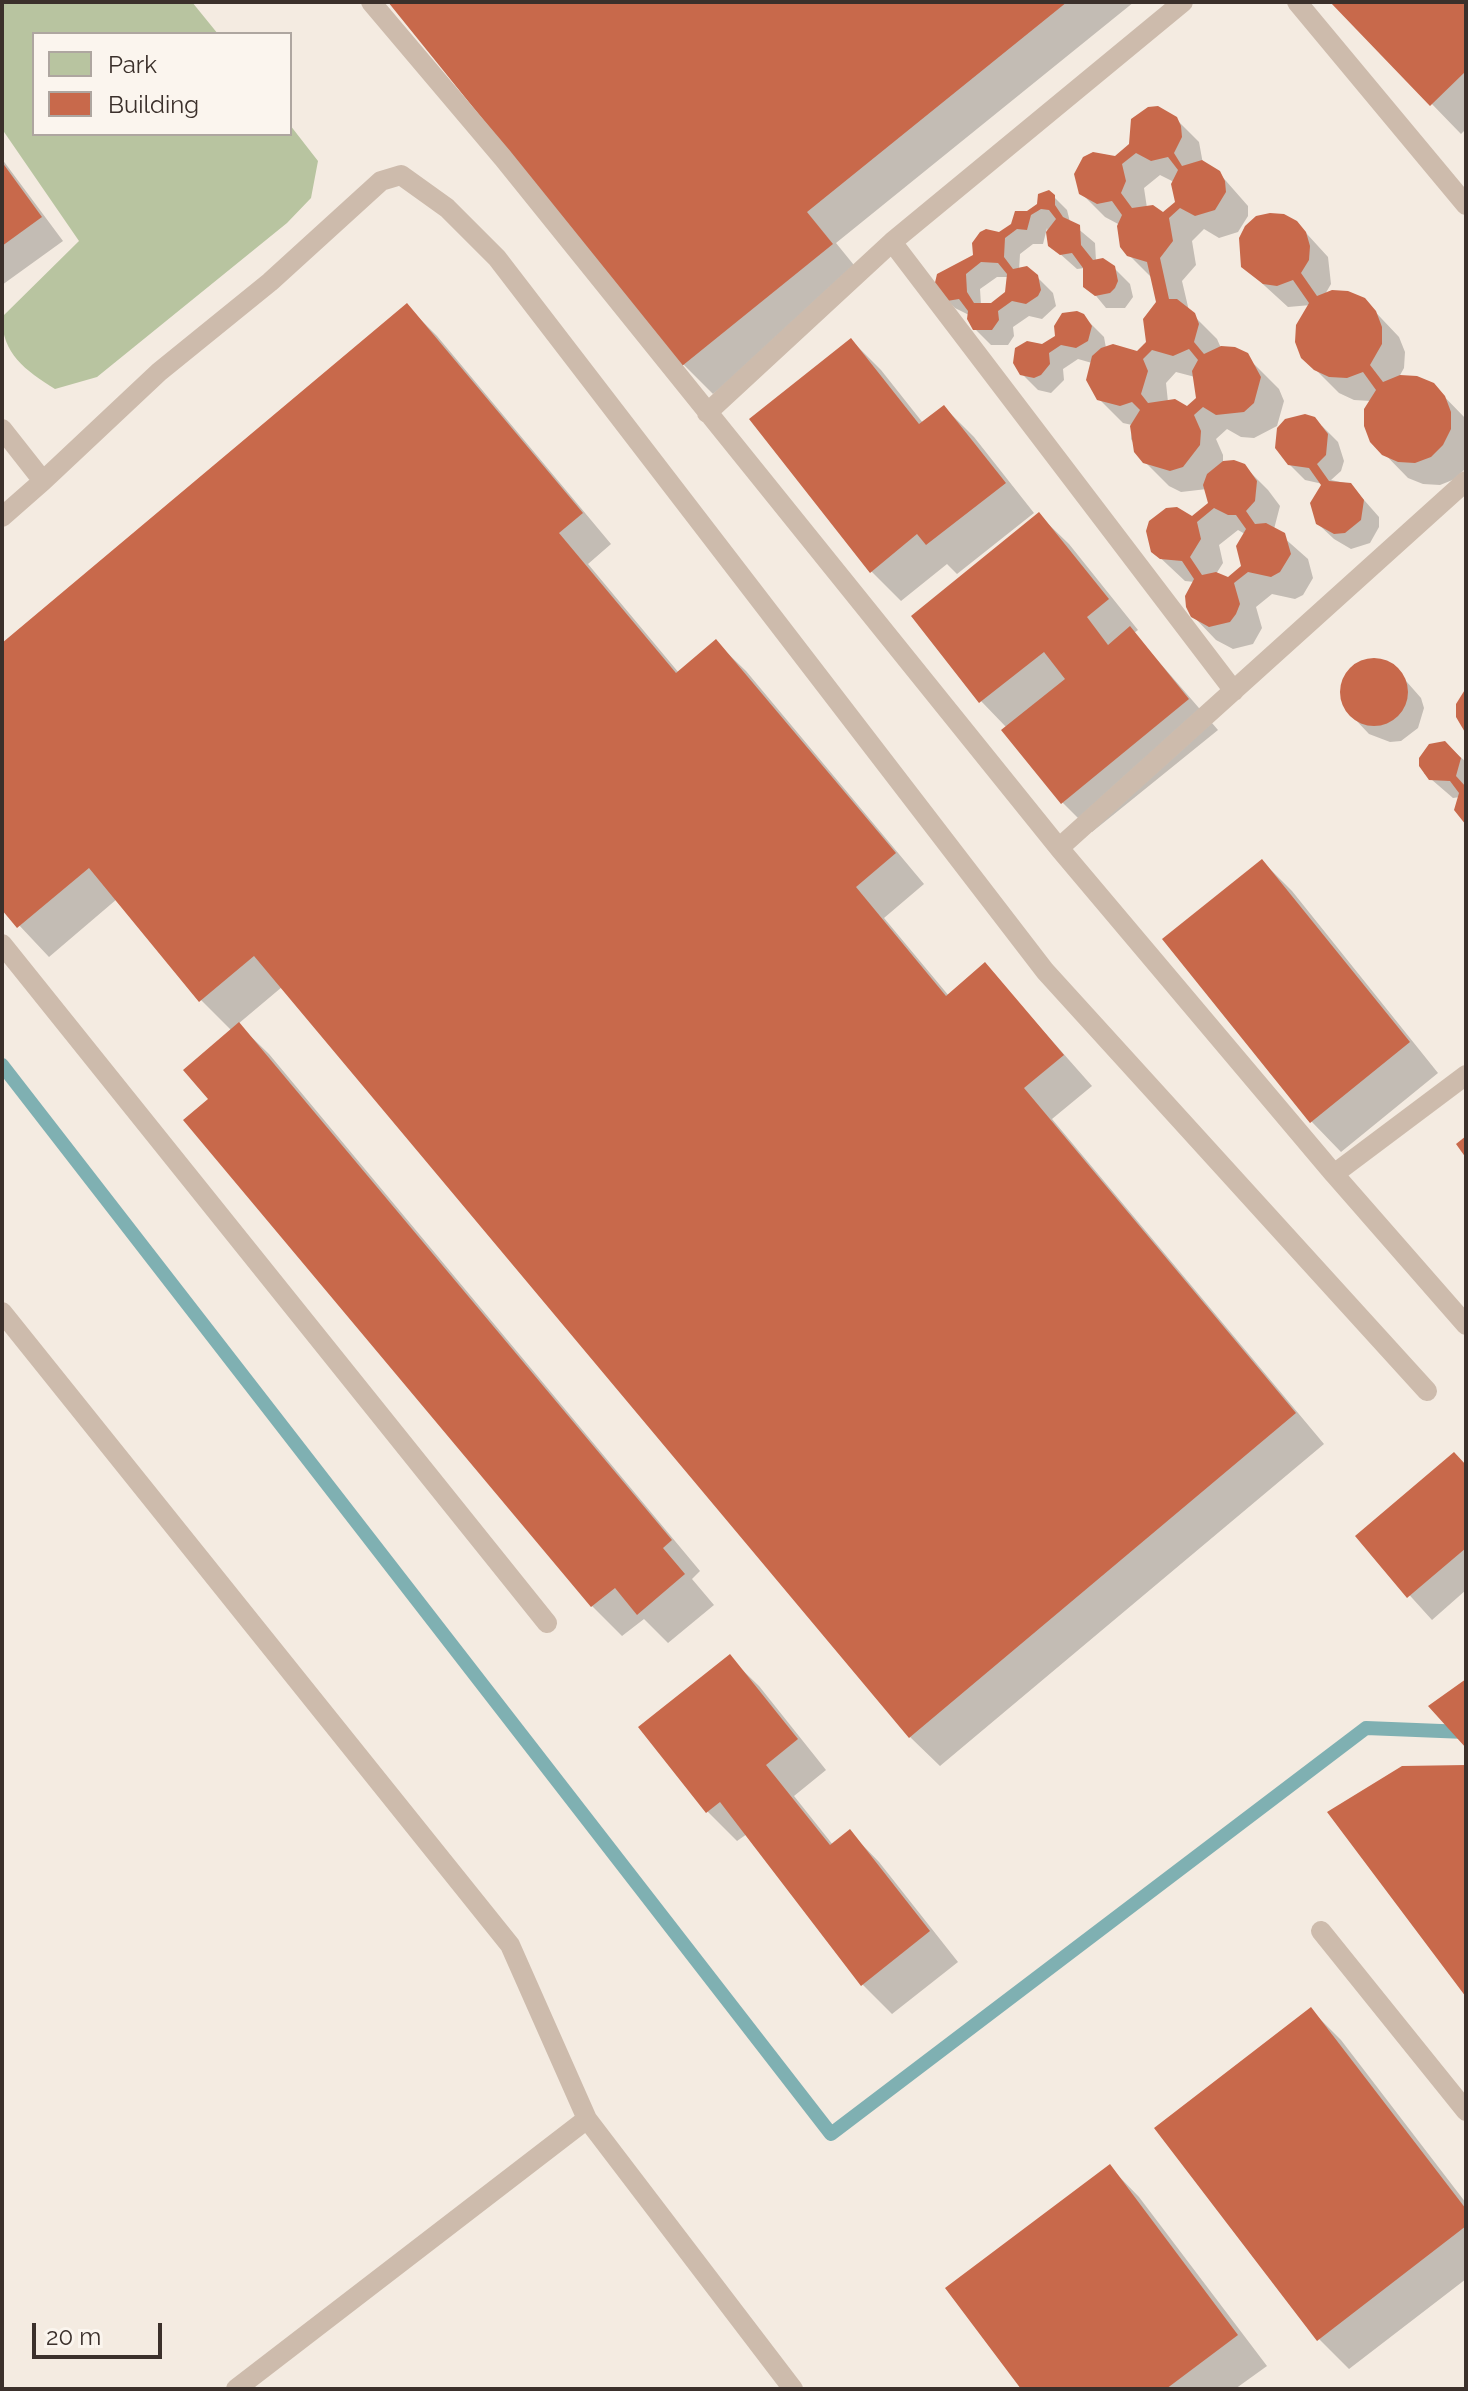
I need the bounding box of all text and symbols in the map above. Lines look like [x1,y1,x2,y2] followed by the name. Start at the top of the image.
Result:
[32,32,292,136] legend
[108,50,157,79] text: Park
[108,90,199,119] text: Building
[36,2307,166,2357] scale bar
[46,2322,101,2351] text: 20 m

